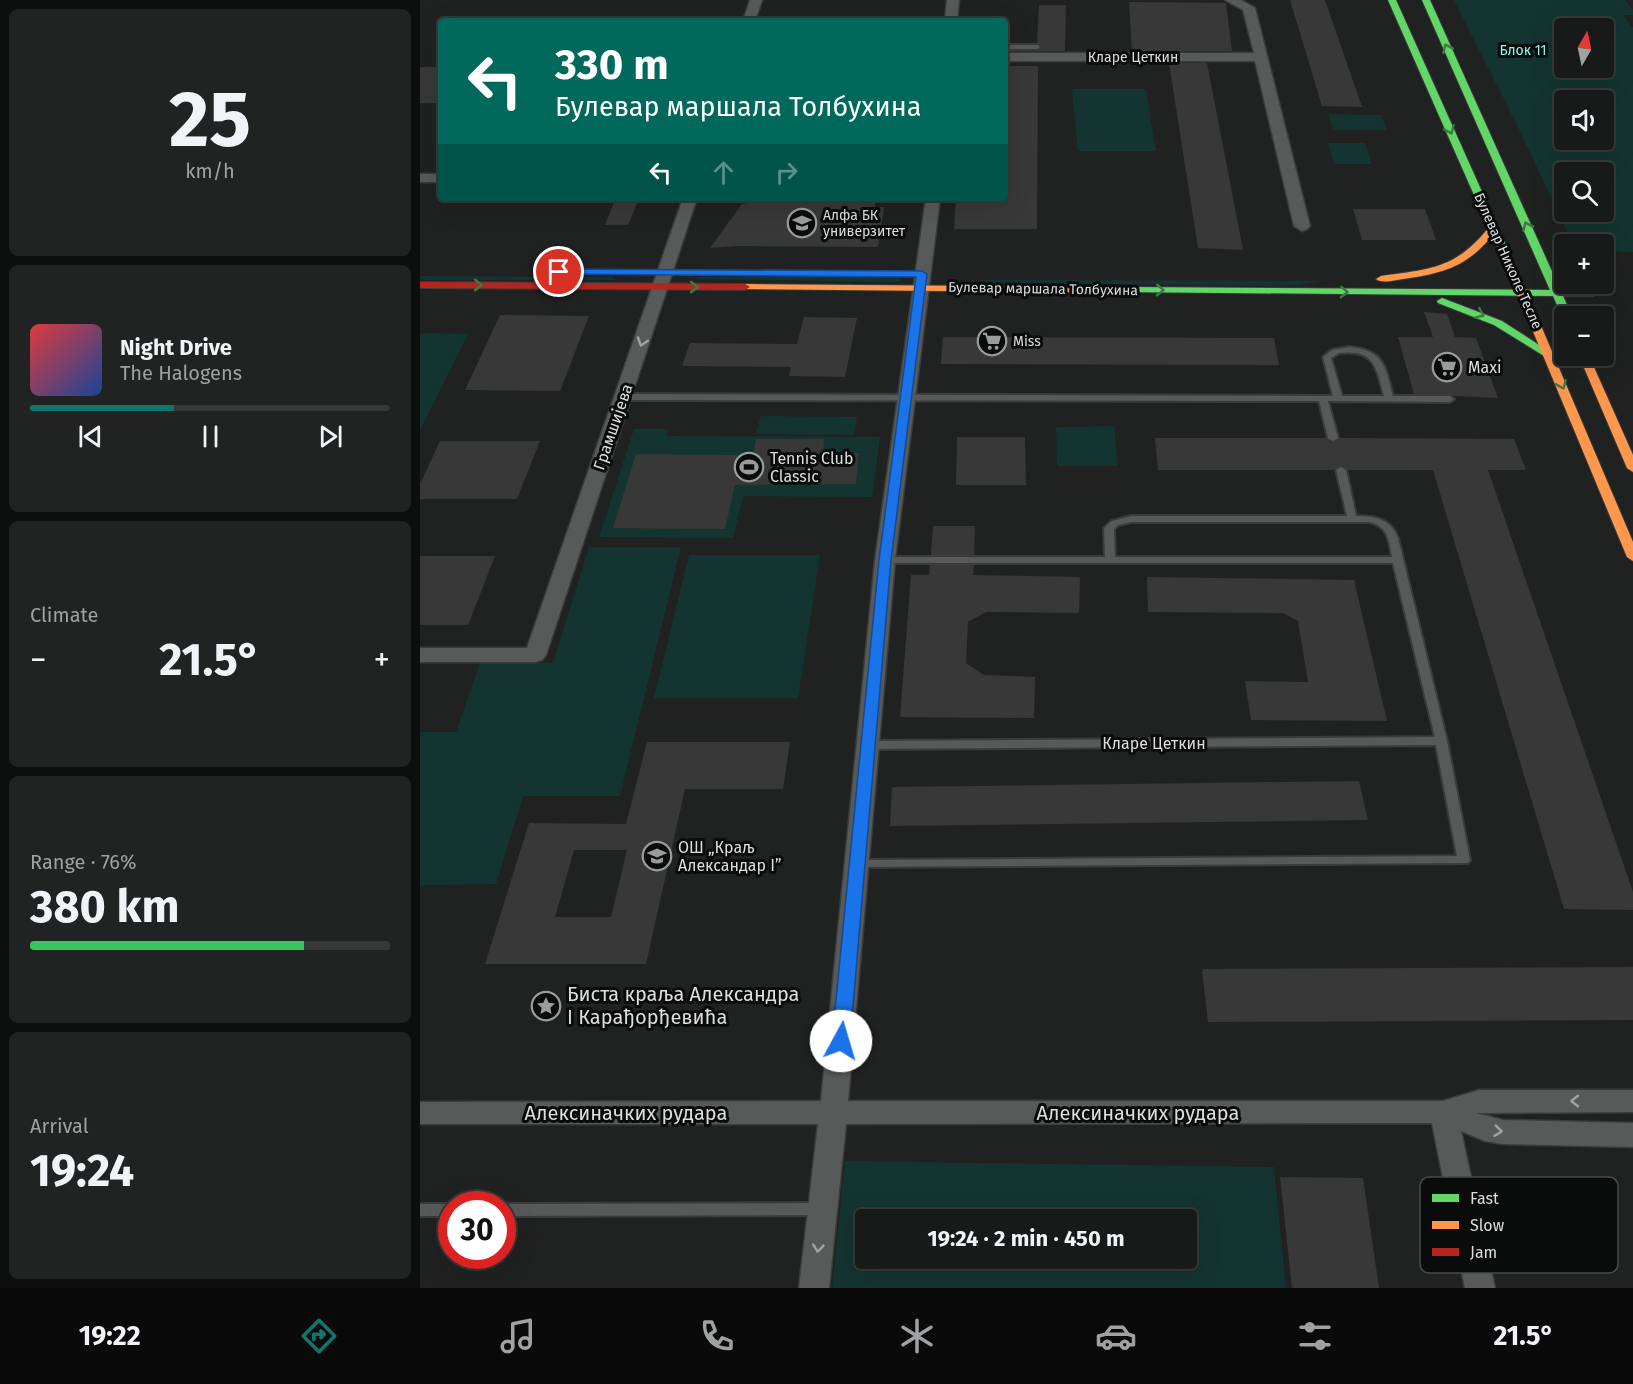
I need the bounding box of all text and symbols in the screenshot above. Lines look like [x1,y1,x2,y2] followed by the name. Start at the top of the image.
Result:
[1554,18,1614,78] north arrow
[1554,18,1614,366] map controls
[555,40,669,90] text: 330 m
[456,42,534,120] icon: left
[1499,42,1547,59] park label: Блок 11
[1443,44,1455,55] one-way arrow
[1088,49,1178,66] street label: Кларе Цеткин
[169,73,251,167] text: 25
[1554,90,1614,150] button: sound
[555,91,921,123] text: Булевар маршала Толбухина
[1442,124,1454,135] one-way arrow
[644,156,677,189] icon: left
[707,156,740,189] icon: ahead
[770,156,803,189] icon: right
[185,159,235,183] text: km/h
[1554,162,1614,222] button: search
[1470,190,1546,332] street label: Булевар Николе Тесле
[786,207,818,239] school or university icon: Алфа БК универзитет
[823,207,906,240] place label: Алфа БК универзитет
[1522,222,1534,233] one-way arrow
[1554,234,1614,294] button: +
[533,246,584,297] pin
[542,255,575,288] icon: arrive
[474,279,483,291] one-way arrow
[948,279,1138,299] street label: Булевар маршала Толбухина
[690,281,699,293] one-way arrow
[1155,284,1164,296] one-way arrow
[1340,286,1349,298] one-way arrow
[1554,306,1614,366] button: −
[1474,307,1485,319] one-way arrow
[976,325,1008,357] supermarket icon: Miss
[1013,333,1041,350] place label: Miss
[120,334,232,361] text: Night Drive
[637,336,649,347] one-way arrow
[1431,351,1463,383] supermarket icon: Maxi
[1468,358,1501,377] place label: Maxi
[120,361,242,385] text: The Halogens
[1555,379,1567,390] one-way arrow
[589,381,637,473] street label: Грамшијева
[74,420,107,453] icon: previous
[194,420,227,453] icon: pause
[314,420,347,453] icon: next
[770,449,853,486] place label: Tennis Club Classic
[733,451,765,483] sports icon: Tennis Club Classic
[30,603,98,627] text: Climate
[159,633,261,687] text: 21.5°
[30,640,47,680] text: −
[374,640,390,680] text: +
[1102,734,1206,753] street label: Кларе Цеткин
[678,838,782,875] place label: ОШ „Краљ Александар I”
[641,840,673,872] school or university icon: ОШ „Краљ Александар I”
[30,850,136,874] text: Range · 76%
[30,880,179,934] text: 380 km
[567,982,799,1029] place label: Биста краља Александра I Карађорђевића
[530,990,562,1022] place icon: Биста краља Александра I Карађорђевића
[809,1009,873,1073] position arrow
[1570,1095,1579,1107] one-way arrow
[525,1101,727,1125] street label: Алексиначких рудара
[1037,1101,1239,1125] street label: Алексиначких рудара
[30,1114,89,1138] text: Arrival
[1494,1124,1503,1137] one-way arrow
[30,1144,134,1198] text: 19:24
[1420,1177,1618,1273] legend
[1470,1189,1499,1208] text: Fast
[438,1191,516,1269] speed limit sign: 30
[1470,1216,1505,1235] text: Slow
[927,1225,1125,1252] text: 19:24 · 2 min · 450 m
[1470,1243,1497,1262] text: Jam
[812,1244,825,1253] one-way arrow
[298,1315,340,1357] icon: directions
[497,1315,539,1357] icon: music
[696,1315,738,1357] icon: phone
[896,1315,938,1357] icon: climate
[1095,1315,1137,1357] icon: car
[1294,1315,1336,1357] icon: filters
[79,1320,141,1352] text: 19:22
[1493,1320,1554,1352] text: 21.5°

